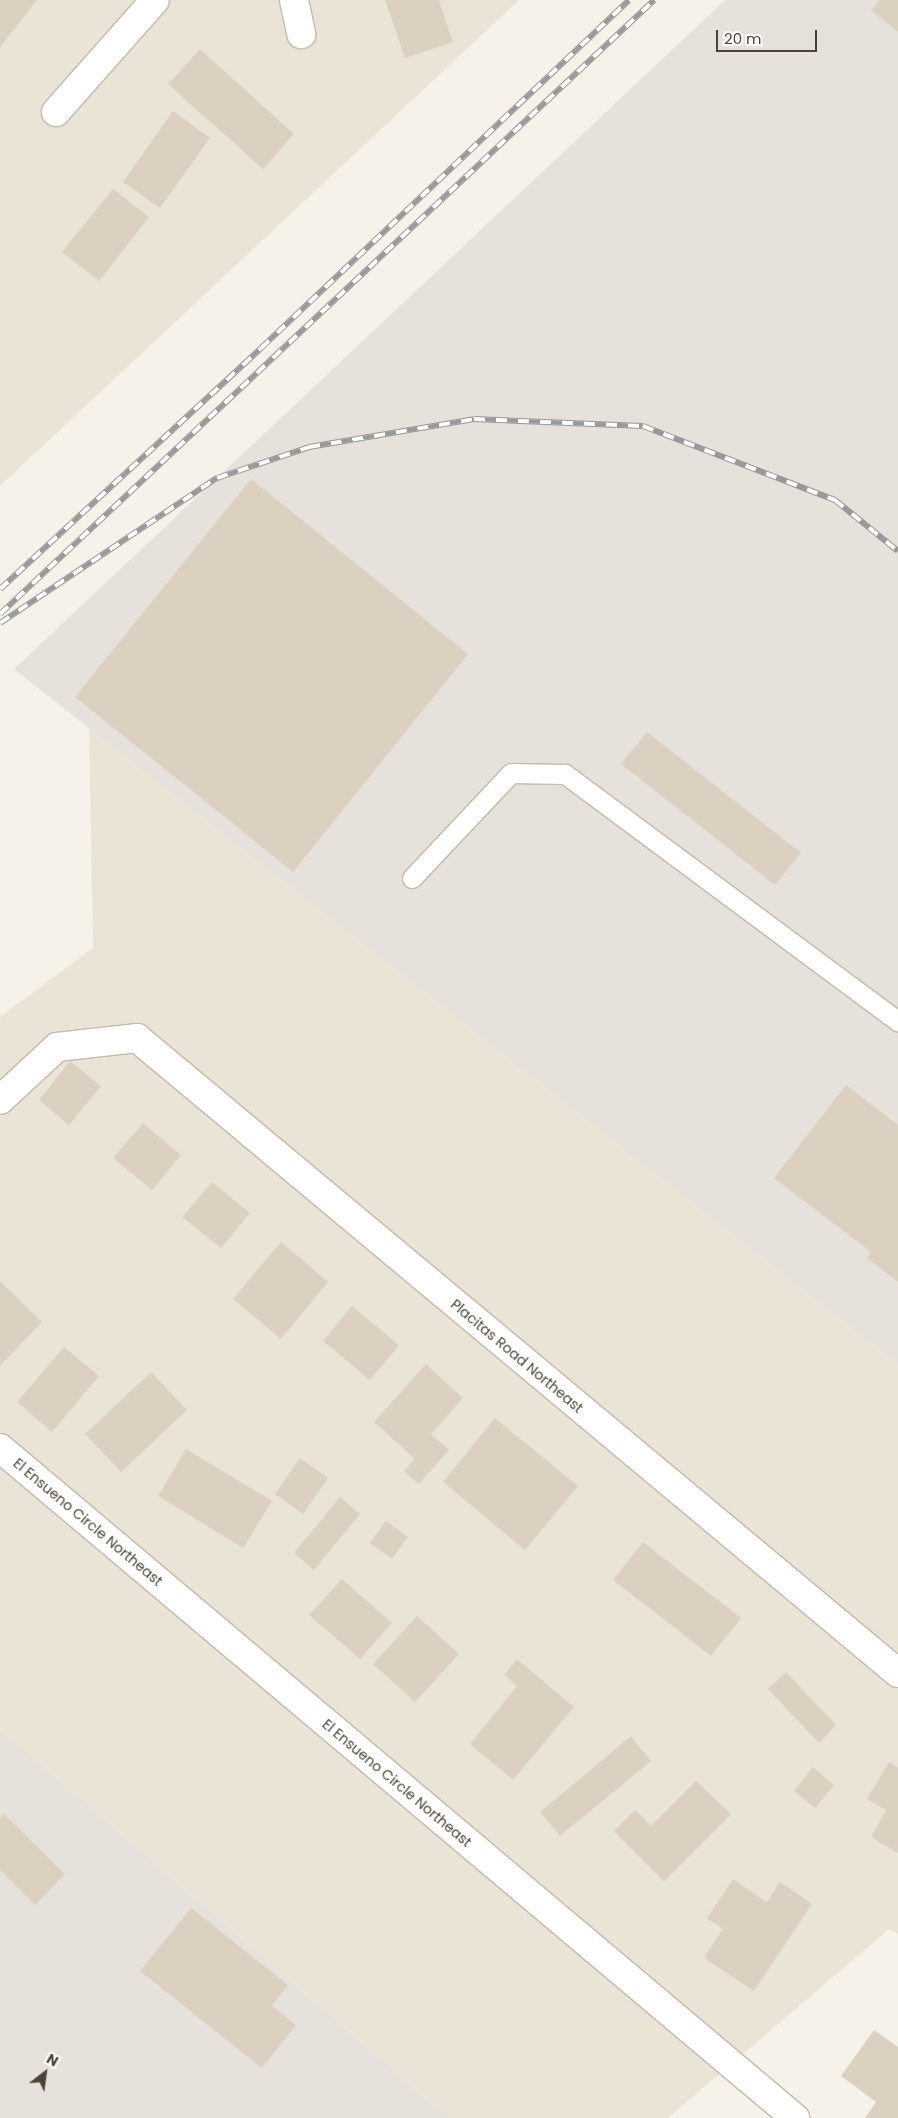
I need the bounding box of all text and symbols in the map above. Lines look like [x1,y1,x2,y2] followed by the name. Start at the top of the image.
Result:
[718,20,819,52] scale bar
[724,28,762,49] text: 20 m
[448,1296,586,1416] street label: Placitas Road Northeast
[10,1455,166,1589] street label: El Ensueno Circle Northeast
[319,1716,475,1850] street label: El Ensueno Circle Northeast
[20,2048,70,2098] north arrow
[43,2049,62,2071] text: N

